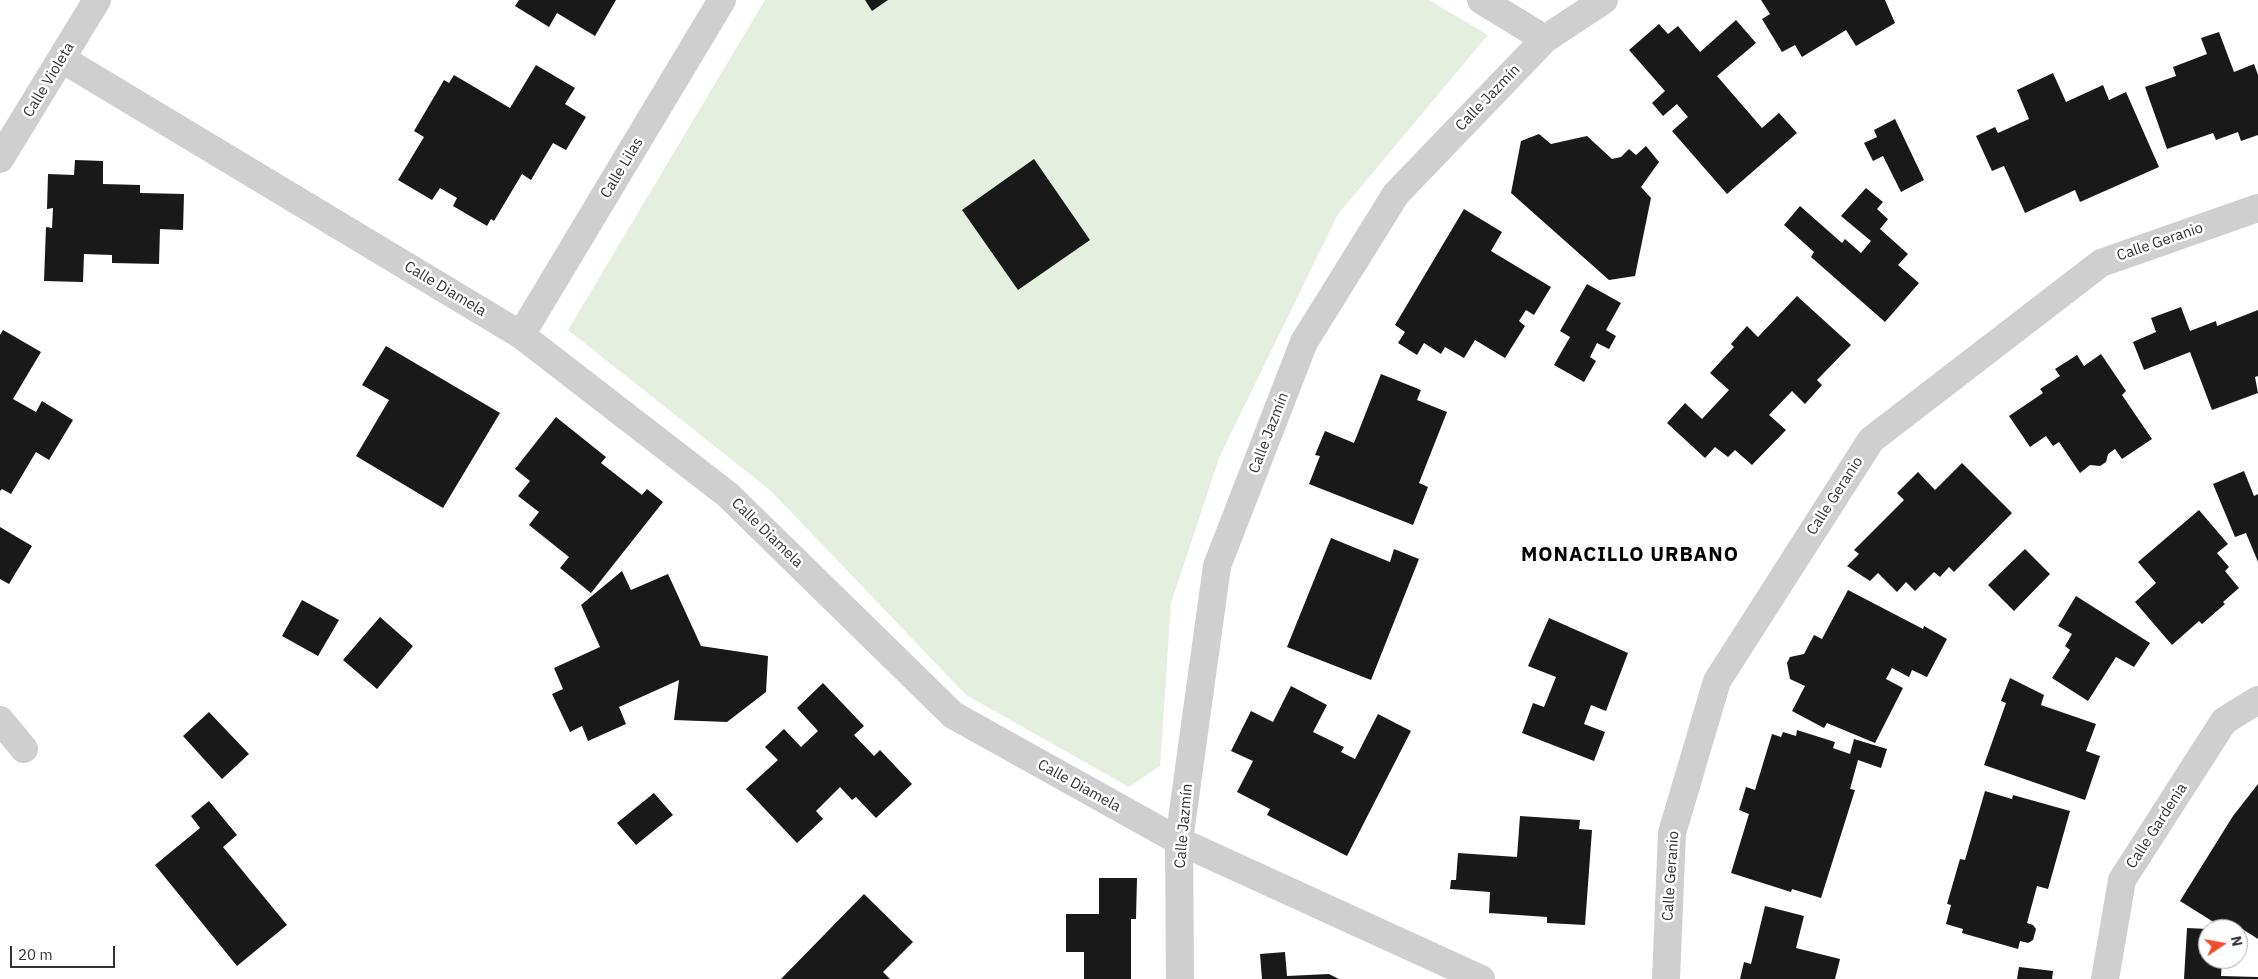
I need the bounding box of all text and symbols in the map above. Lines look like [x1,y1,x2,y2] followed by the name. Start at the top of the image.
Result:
[20,39,78,121] street label: Calle Violeta
[1452,61,1524,135] street label: Calle Jazmín
[597,134,647,202] street label: Calle Lilas
[2115,219,2205,265] street label: Calle Geranio
[401,257,489,321] street label: Calle Diamela
[1245,390,1293,476] street label: Calle Jazmín
[1803,453,1867,539] street label: Calle Geranio
[728,494,806,572] street label: Calle Diamela
[1519,543,1741,567] district label: MONACILLO URBANO
[1034,756,1124,816] street label: Calle Diamela
[2123,780,2191,872] street label: Calle Gardenia
[1171,783,1197,869] street label: Calle Jazmín
[1659,830,1683,922] street label: Calle Geranio
[2198,919,2248,969] north arrow
[2227,934,2247,948] text: N
[12,936,118,968] scale bar
[18,945,53,964] text: 20 m

